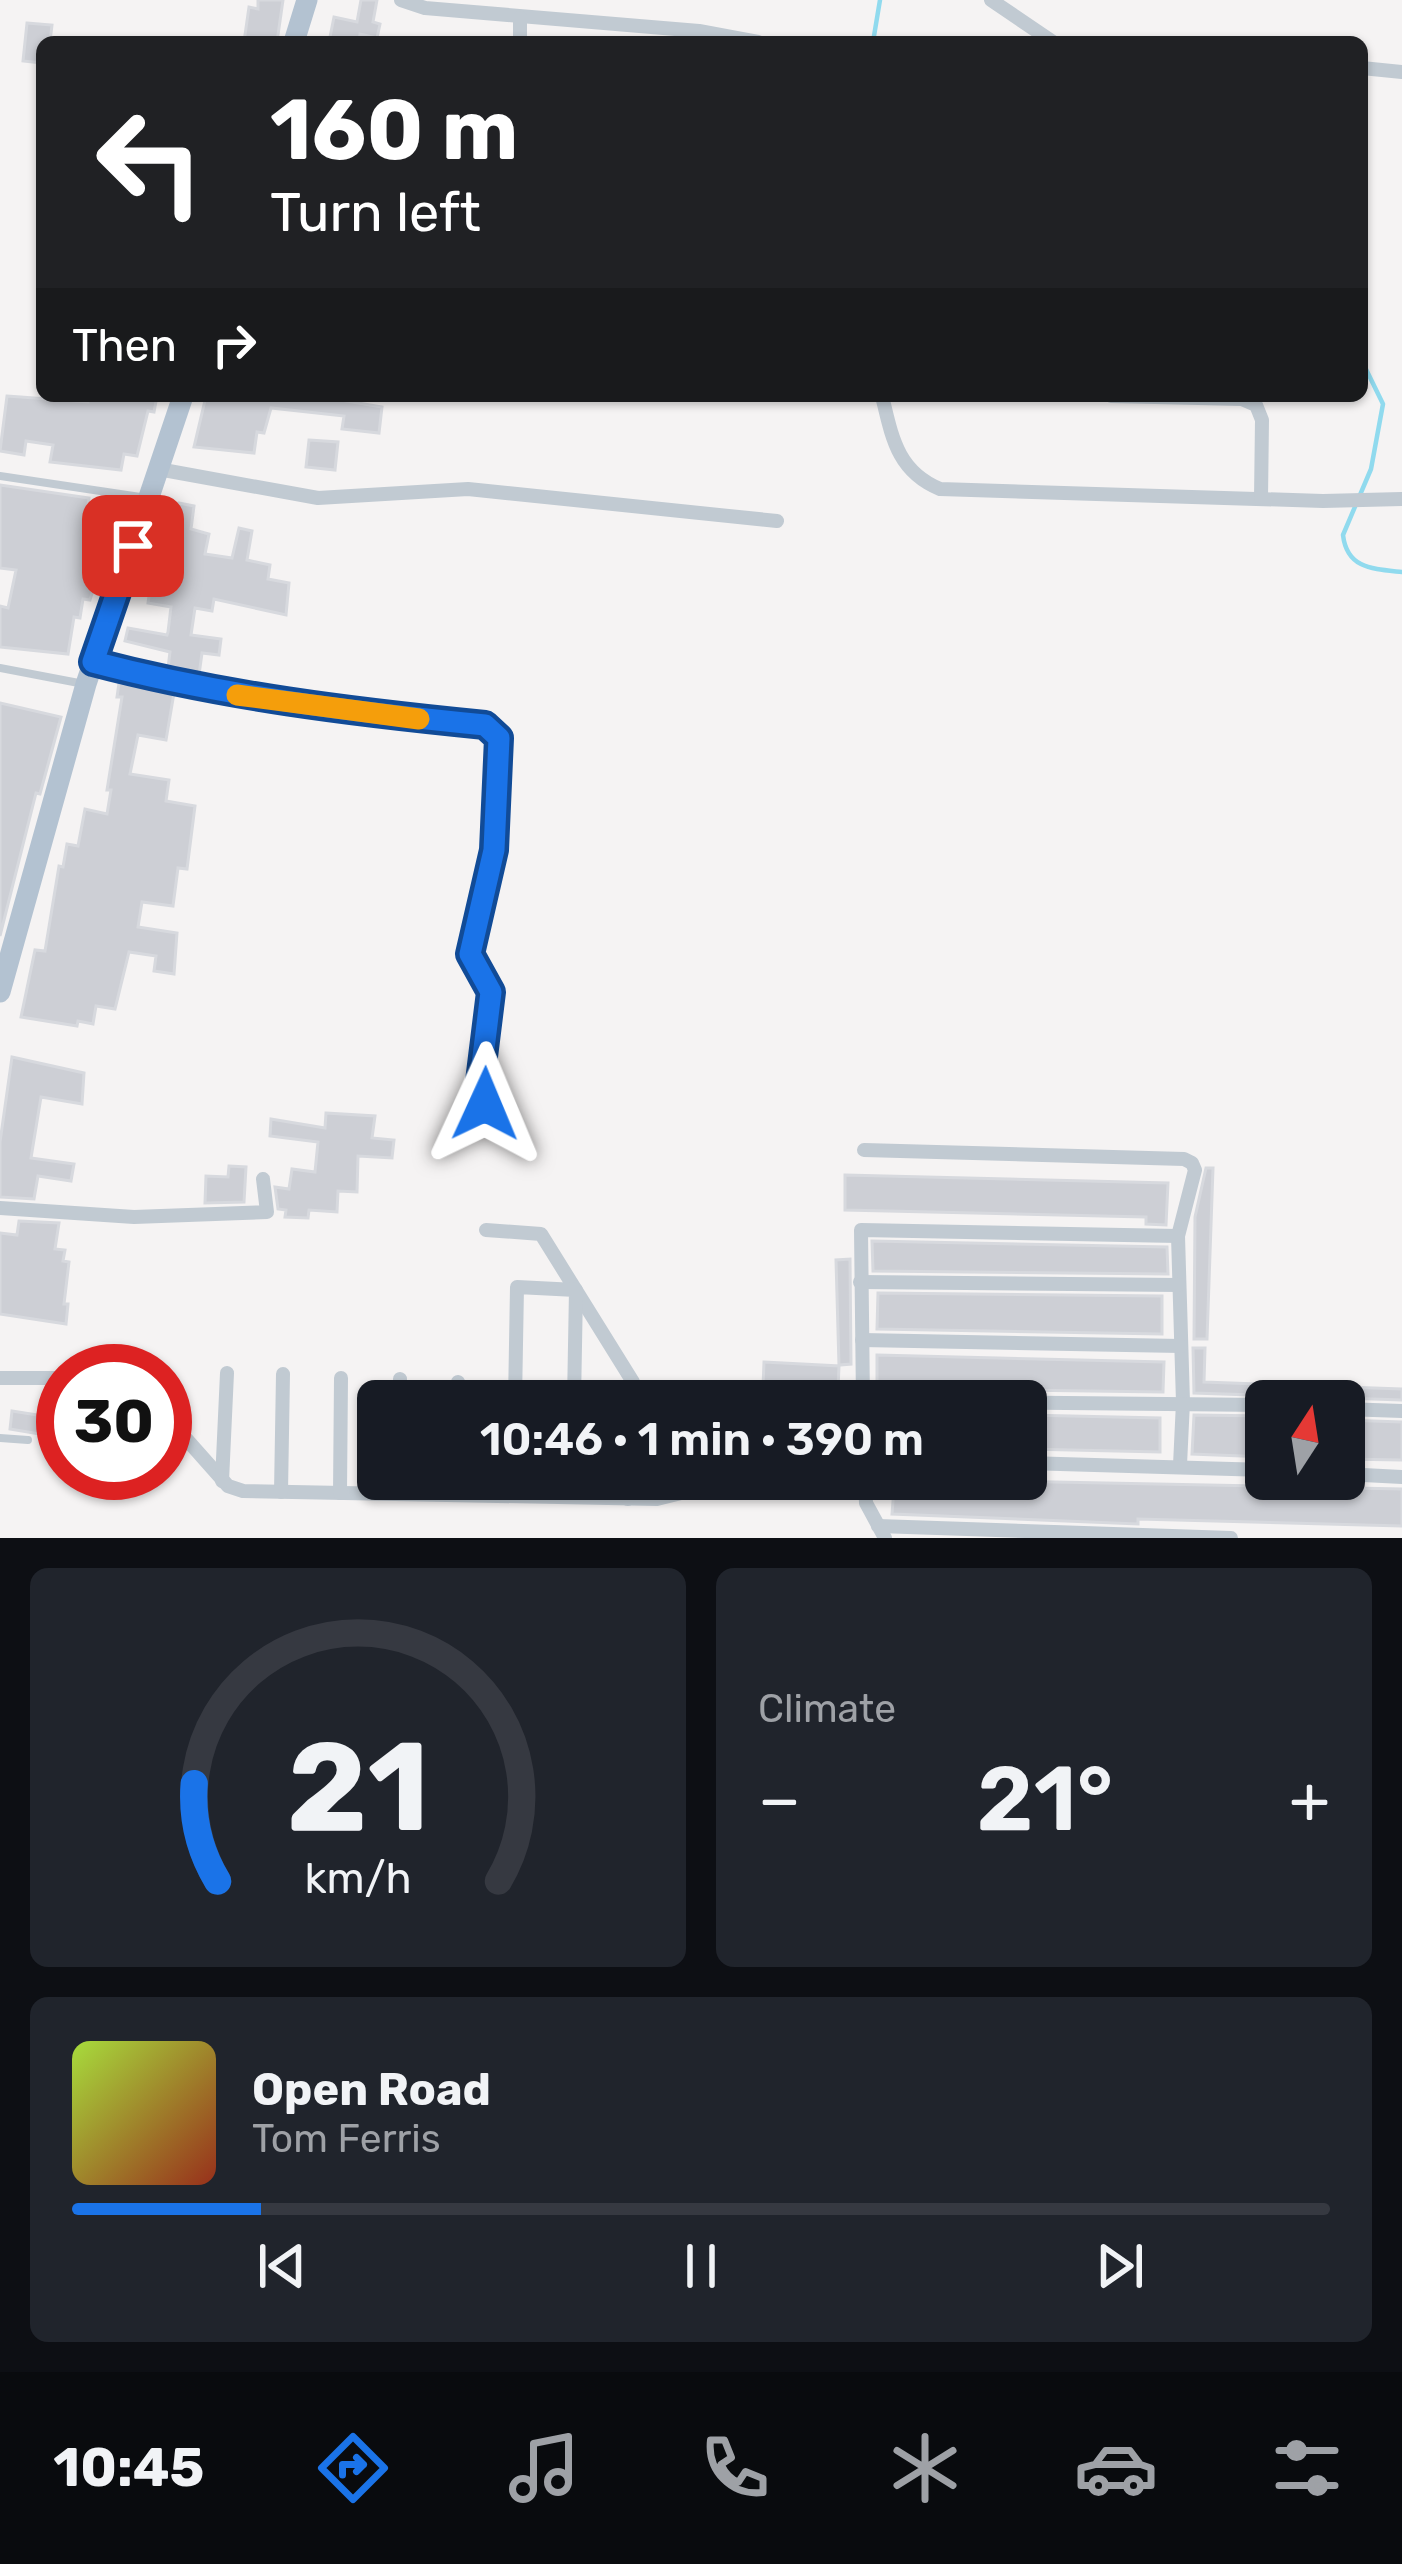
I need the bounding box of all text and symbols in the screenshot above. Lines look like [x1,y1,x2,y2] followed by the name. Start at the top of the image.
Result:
[270,80,518,180] text: 160 m
[72,84,228,240] icon: left
[270,181,481,245] text: Turn left
[201,312,267,378] icon: right
[72,319,177,372] text: Then
[82,495,184,597] pin
[100,513,166,579] icon: arrive
[422,1041,548,1167] position arrow
[36,1344,192,1500] speed limit sign: 30
[1245,1380,1365,1500] north arrow
[1245,1380,1365,1500] map controls
[480,1413,924,1466] text: 10:46 · 1 min · 390 m
[758,1686,896,1732] text: Climate
[286,1713,430,1861] text: 21
[977,1746,1113,1853] text: 21°
[758,1760,801,1839] text: −
[1289,1760,1330,1839] text: +
[304,1852,412,1903] text: km/h
[252,2063,491,2116] text: Open Road
[252,2116,441,2162] text: Tom Ferris
[249,2233,315,2299] icon: previous
[668,2233,734,2299] icon: pause
[1087,2233,1153,2299] icon: next
[311,2426,395,2510] icon: directions
[502,2426,586,2510] icon: music
[693,2426,777,2510] icon: phone
[883,2426,967,2510] icon: climate
[1074,2426,1158,2510] icon: car
[1265,2426,1349,2510] icon: filters
[53,2436,204,2500] text: 10:45

